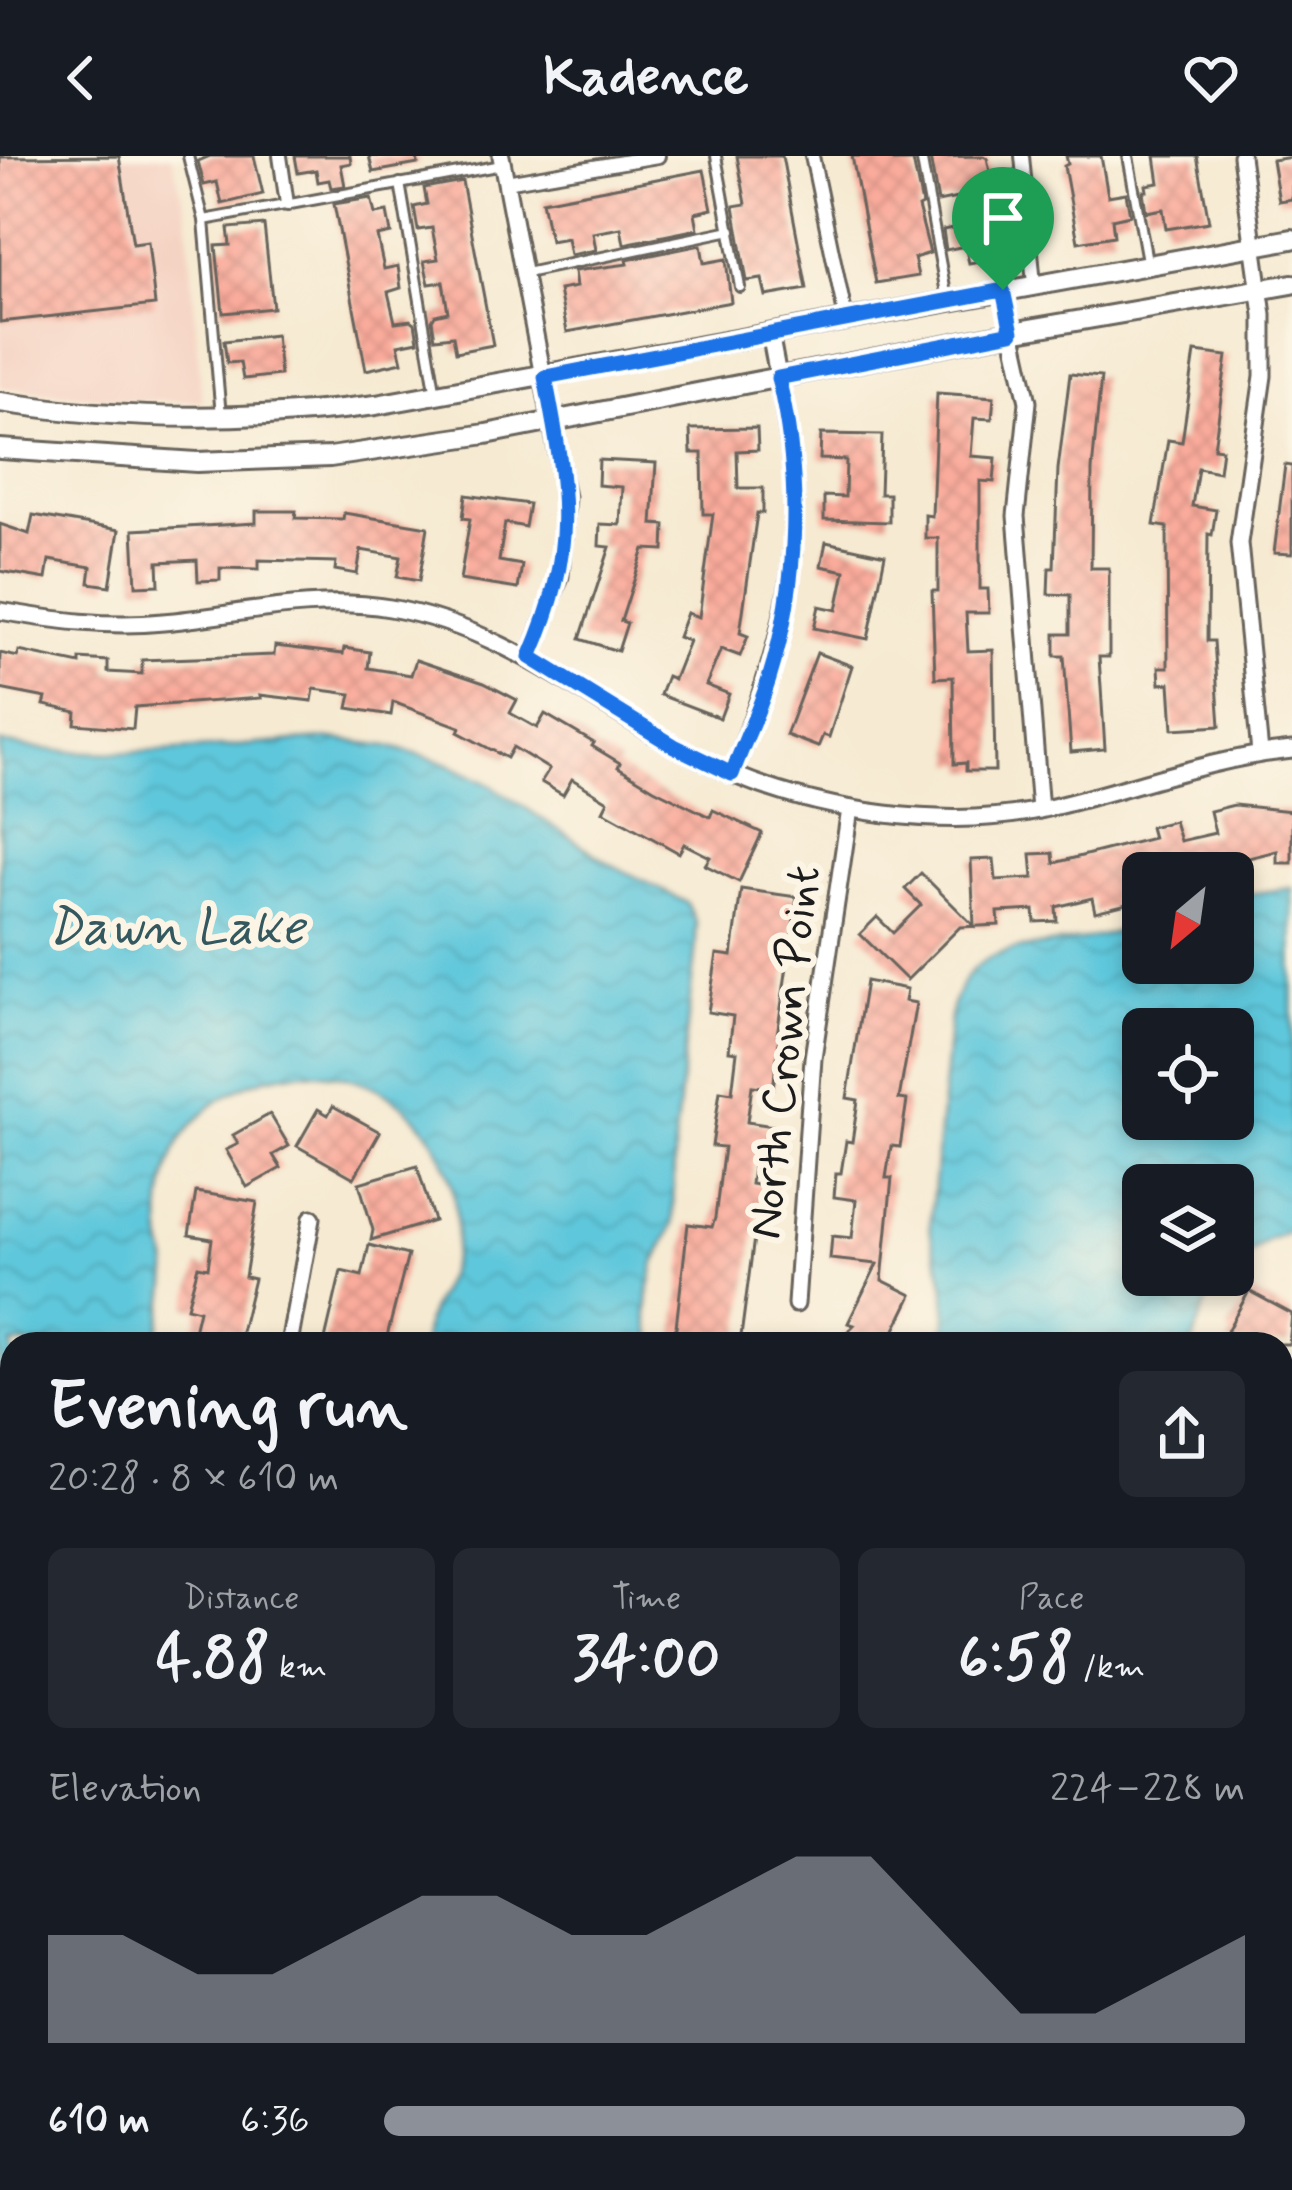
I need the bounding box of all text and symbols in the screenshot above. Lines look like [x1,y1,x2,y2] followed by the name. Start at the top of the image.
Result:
[543,43,749,114] text: Kadence
[48,45,114,111] icon: back
[1178,45,1244,111] icon: heart
[952,167,1054,290] pin
[970,185,1036,251] icon: arrive
[1122,852,1254,984] north arrow
[1122,852,1254,1296] map controls
[735,863,836,1242] street label: North Crown Point
[47,896,308,962] water label: Dawn Lake
[1122,1008,1254,1140] button: locate
[1122,1164,1254,1296] button: layers
[48,1366,408,1452] text: Evening run
[1119,1371,1245,1497] button: share
[48,1454,339,1505] text: 20:28 · 8 × 610 m
[184,1577,300,1621] text: Distance
[612,1577,681,1621] text: Time
[1019,1577,1084,1621] text: Pace
[156,1621,270,1700] text: 4.88
[573,1621,720,1700] text: 34:00
[958,1621,1074,1700] text: 6:58
[270,1646,327,1690] text: km
[1074,1646,1145,1690] text: /km
[48,1764,202,1815] text: Elevation
[1050,1764,1245,1815] text: 224–228 m
[48,2096,150,2147] text: 610 m
[240,2096,310,2147] text: 6:36

